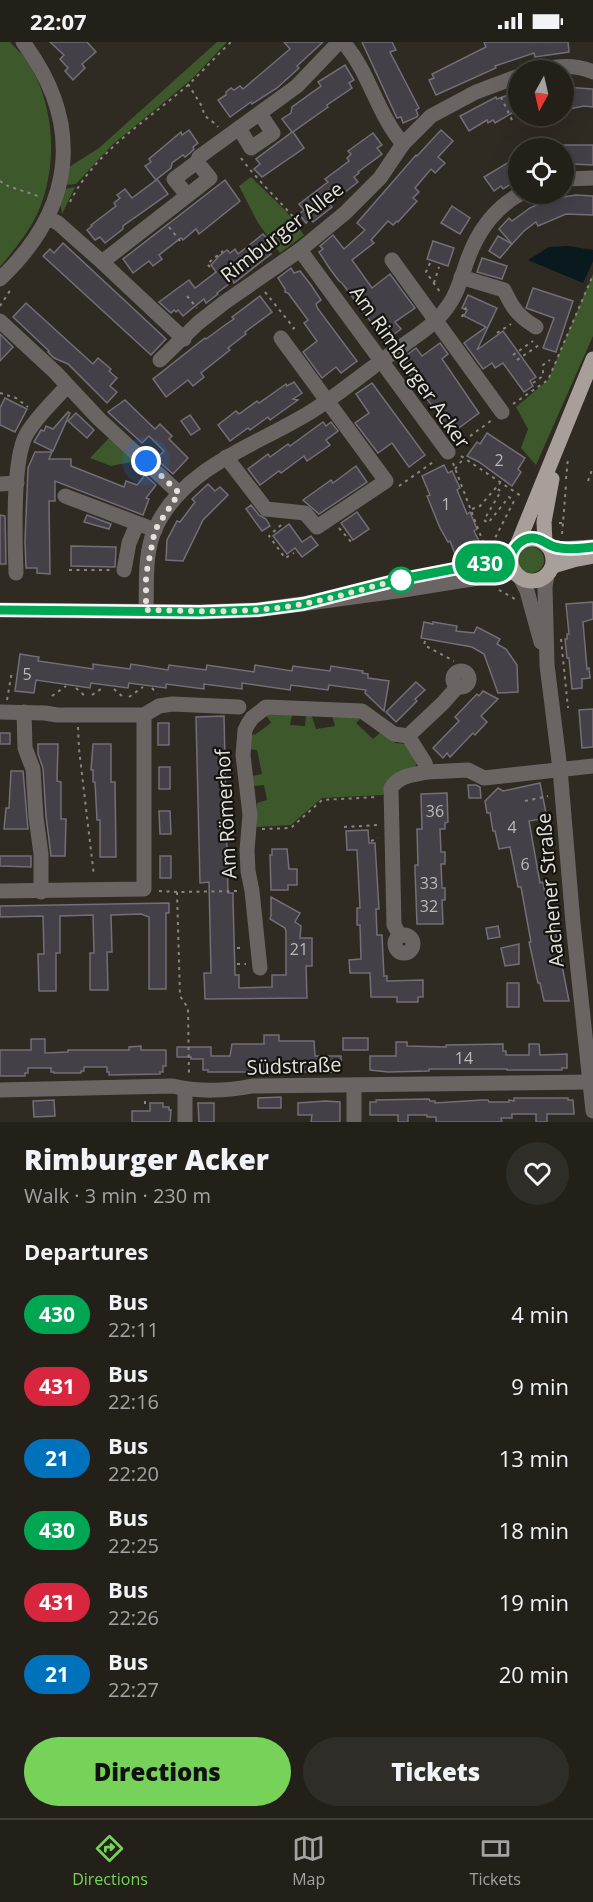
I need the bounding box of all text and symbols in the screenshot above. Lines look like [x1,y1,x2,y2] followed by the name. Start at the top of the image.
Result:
[30,6,87,36] text: 22:07
[508,60,574,126] north arrow
[508,60,574,204] map controls
[508,138,574,204] button: locate
[215,175,349,288] street label: Rimburger Allee
[344,280,477,453] street label: Am Rimburger Acker
[131,446,161,476] your location
[494,449,504,471] house number: 2
[441,493,451,515] house number: 1
[450,544,520,582] line badge: 430
[467,549,503,577] text: 430
[388,567,414,593] unlabelled marker
[22,663,32,685] house number: 5
[209,747,242,879] street label: Am Römerhof
[426,800,444,822] house number: 36
[529,812,570,968] street label: Aachener Straße
[507,816,517,838] house number: 4
[520,853,530,875] house number: 6
[420,872,438,894] house number: 33
[420,895,438,917] house number: 32
[290,938,308,960] house number: 21
[455,1047,473,1069] house number: 14
[246,1050,342,1081] street label: Südstraße
[24,1140,269,1178] text: Rimburger Acker
[506,1142,569,1205] button: heart
[24,1182,211,1209] text: Walk · 3 min · 230 m
[24,1236,148,1266] text: Departures
[108,1286,148,1316] text: Bus
[511,1299,569,1329] text: 4 min
[39,1300,75,1328] text: 430
[108,1316,159,1343] text: 22:11
[108,1358,148,1388] text: Bus
[511,1371,569,1401] text: 9 min
[39,1372,75,1400] text: 431
[108,1388,159,1415] text: 22:16
[108,1430,148,1460] text: Bus
[499,1443,569,1473] text: 13 min
[45,1444,69,1472] text: 21
[108,1460,159,1487] text: 22:20
[108,1502,148,1532] text: Bus
[499,1515,569,1545] text: 18 min
[39,1516,75,1544] text: 430
[108,1532,159,1559] text: 22:25
[108,1574,148,1604] text: Bus
[499,1587,569,1617] text: 19 min
[39,1588,75,1616] text: 431
[108,1604,159,1631] text: 22:26
[108,1646,148,1676] text: Bus
[499,1659,569,1689] text: 20 min
[45,1660,69,1688] text: 21
[108,1676,159,1703] text: 22:27
[24,1737,291,1806] button: Directions
[303,1737,569,1806] button: Tickets
[72,1832,148,1890] tab: Directions
[292,1832,325,1890] tab: Map
[470,1832,521,1890] tab: Tickets

